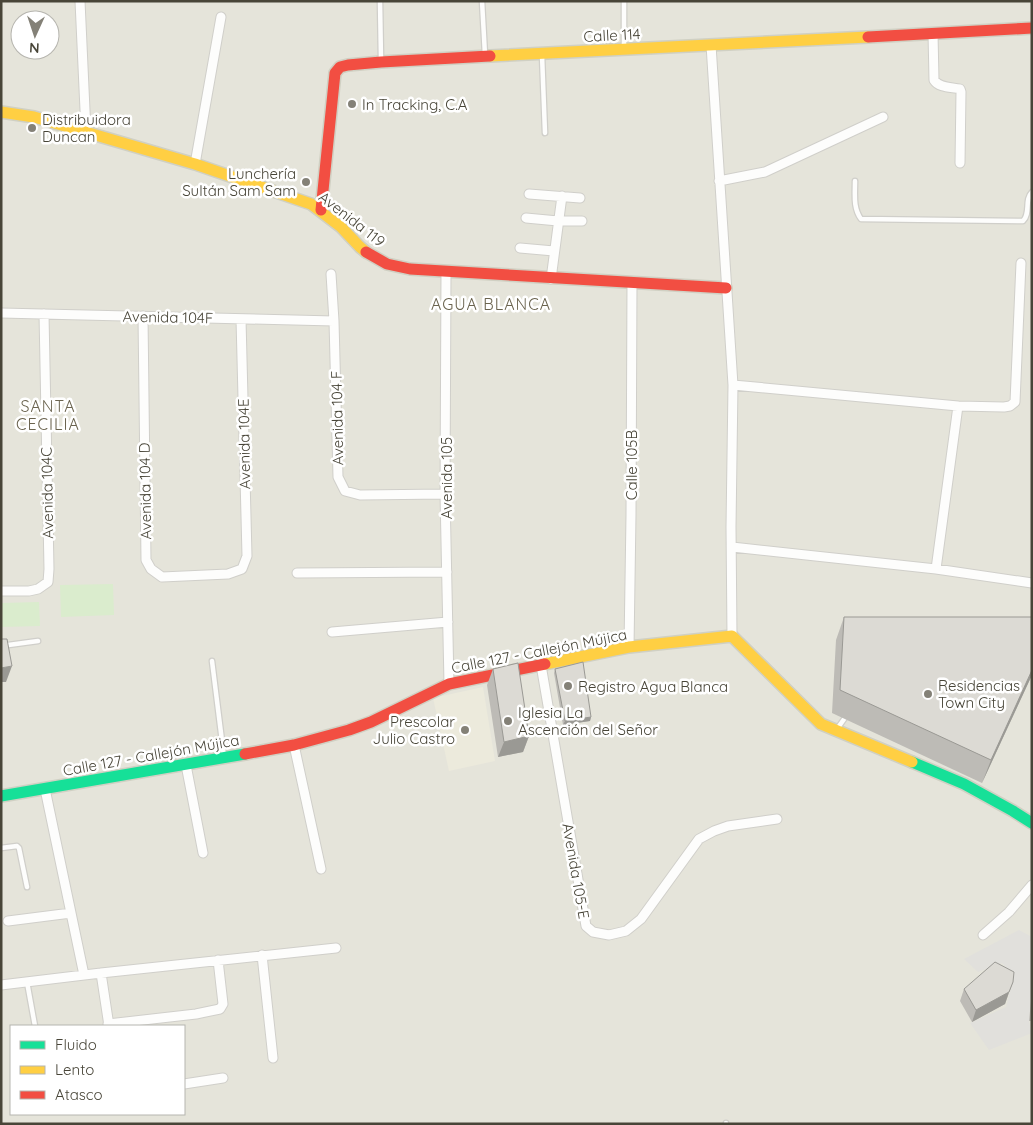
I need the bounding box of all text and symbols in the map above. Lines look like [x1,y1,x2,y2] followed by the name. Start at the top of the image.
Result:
[10,10,60,60] north arrow
[583,24,641,46] street label: Calle 114
[29,39,40,57] text: N
[362,95,468,114] place label: In Tracking, C.A
[346,98,358,110] marker: In Tracking, C.A
[42,110,131,146] place label: Distribuidora Duncan
[26,122,38,134] marker: Distribuidora Duncan
[182,164,296,200] place label: Lunchería Sultán Sam Sam
[300,176,312,188] marker: Lunchería Sultán Sam Sam
[315,187,389,251] street label: Avenida 119
[431,294,551,314] district label: AGUA BLANCA
[123,307,213,327] street label: Avenida 104F
[327,370,347,466] street label: Avenida 104 F
[16,396,80,434] district label: SANTA CECILIA
[234,398,254,490] street label: Avenida 104E
[622,429,641,500] street label: Calle 105B
[437,437,456,519] street label: Avenida 105
[135,442,155,540] street label: Avenida 104 D
[37,447,57,539] street label: Avenida 104C
[450,625,628,677] street label: Calle 127 - Callejón Mújica
[938,676,1020,712] place label: Residencias Town City
[578,677,728,696] place label: Registro Agua Blanca
[562,680,574,692] marker: Registro Agua Blanca
[922,688,934,700] marker: Residencias Town City
[518,703,658,739] place label: Iglesia La Ascención del Señor
[373,712,455,748] place label: Prescolar Julio Castro
[502,715,514,727] marker: Iglesia La Ascención del Señor
[459,724,471,736] marker: Prescolar Julio Castro
[61,730,241,780] street label: Calle 127 - Callejón Mújica
[558,822,594,920] street label: Avenida 105-E
[10,1025,185,1115] legend
[55,1035,97,1054] text: Fluido
[55,1060,94,1079] text: Lento
[55,1085,103,1104] text: Atasco

